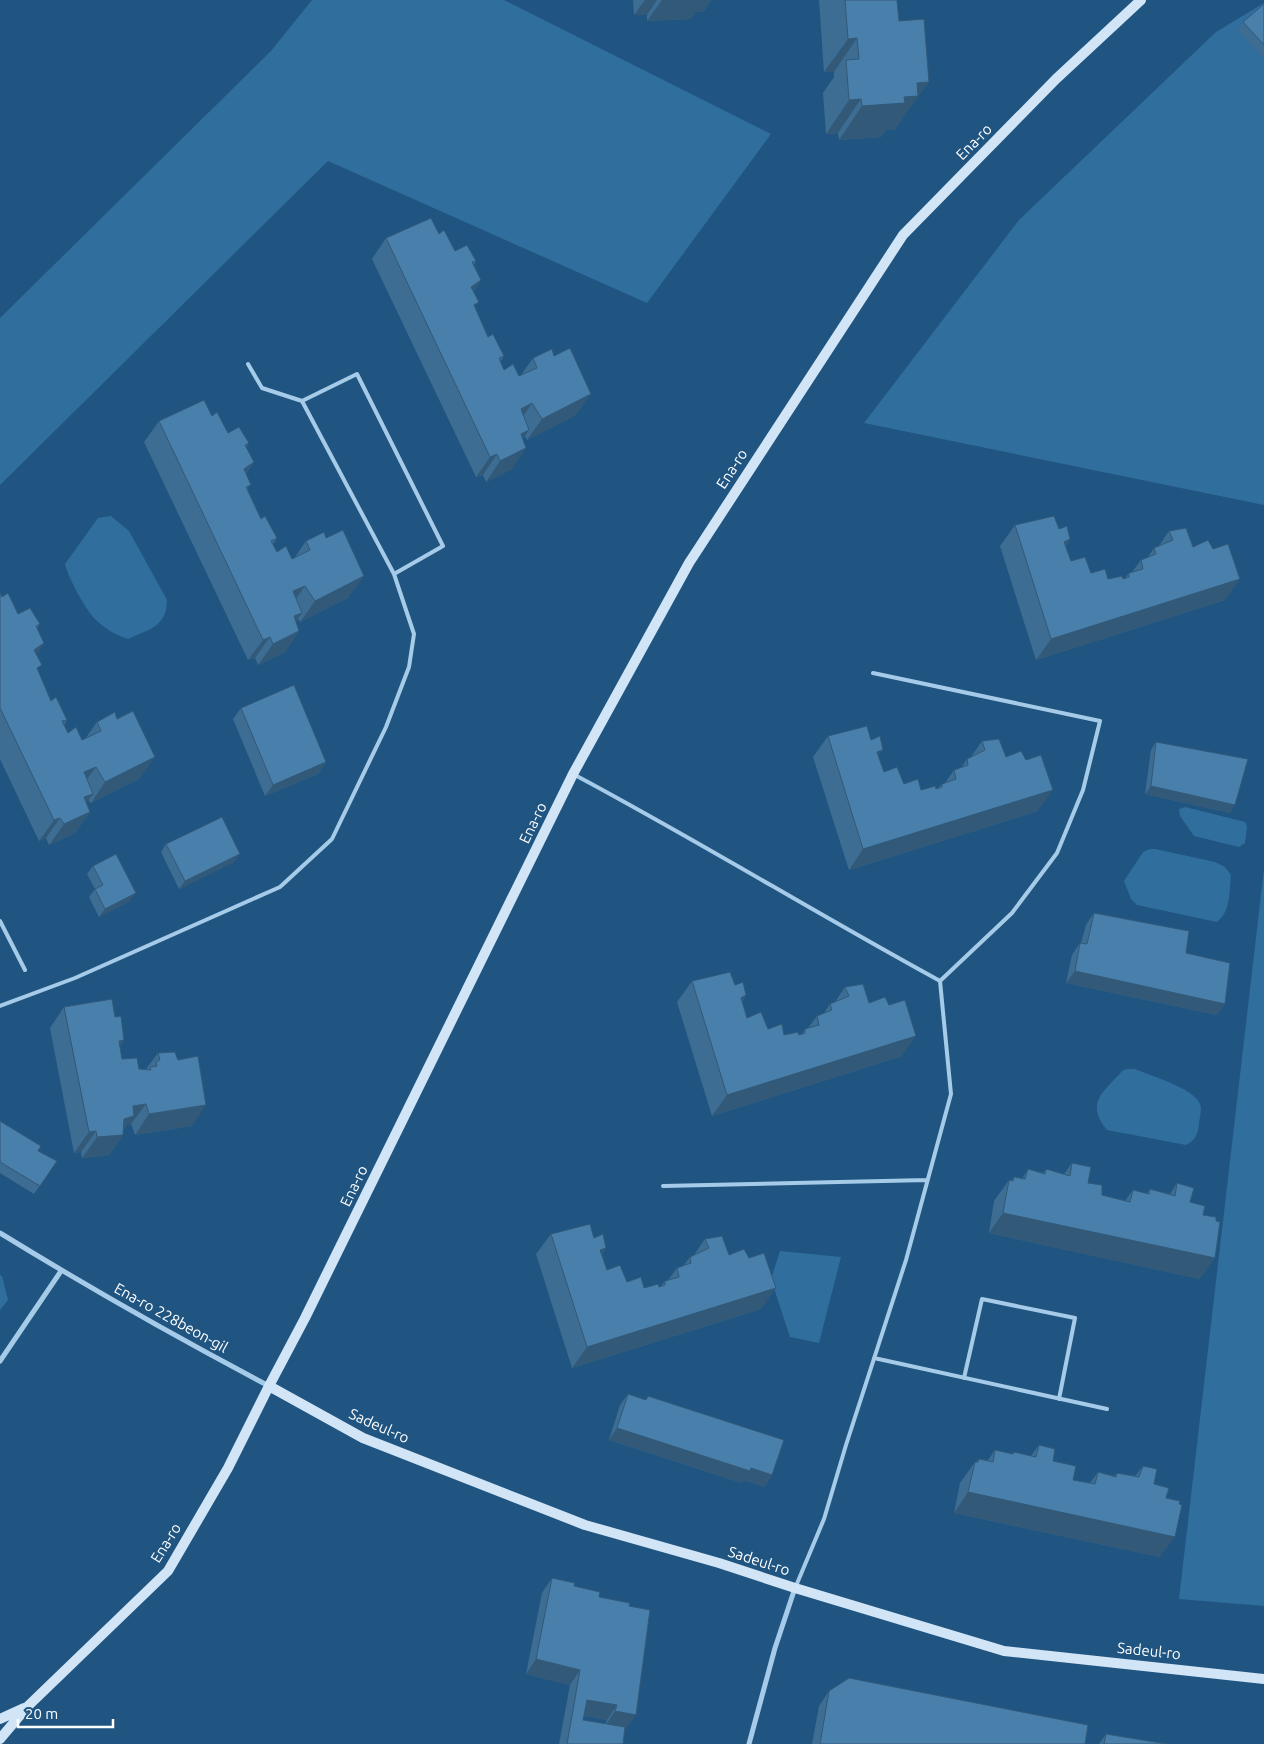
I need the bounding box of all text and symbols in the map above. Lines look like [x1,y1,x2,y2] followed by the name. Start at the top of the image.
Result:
[952,120,995,163] street label: Ena-ro
[713,446,751,492] street label: Ena-ro
[515,800,550,846] street label: Ena-ro
[336,1163,371,1209] street label: Ena-ro
[111,1279,231,1356] street label: Ena-ro 228beon-gil
[347,1405,412,1446] street label: Sadeul-ro
[147,1520,184,1566] street label: Ena-ro
[726,1543,792,1578] street label: Sadeul-ro
[1116,1639,1182,1662] street label: Sadeul-ro
[18,1696,112,1728] scale bar
[25,1705,58,1722] text: 20 m

